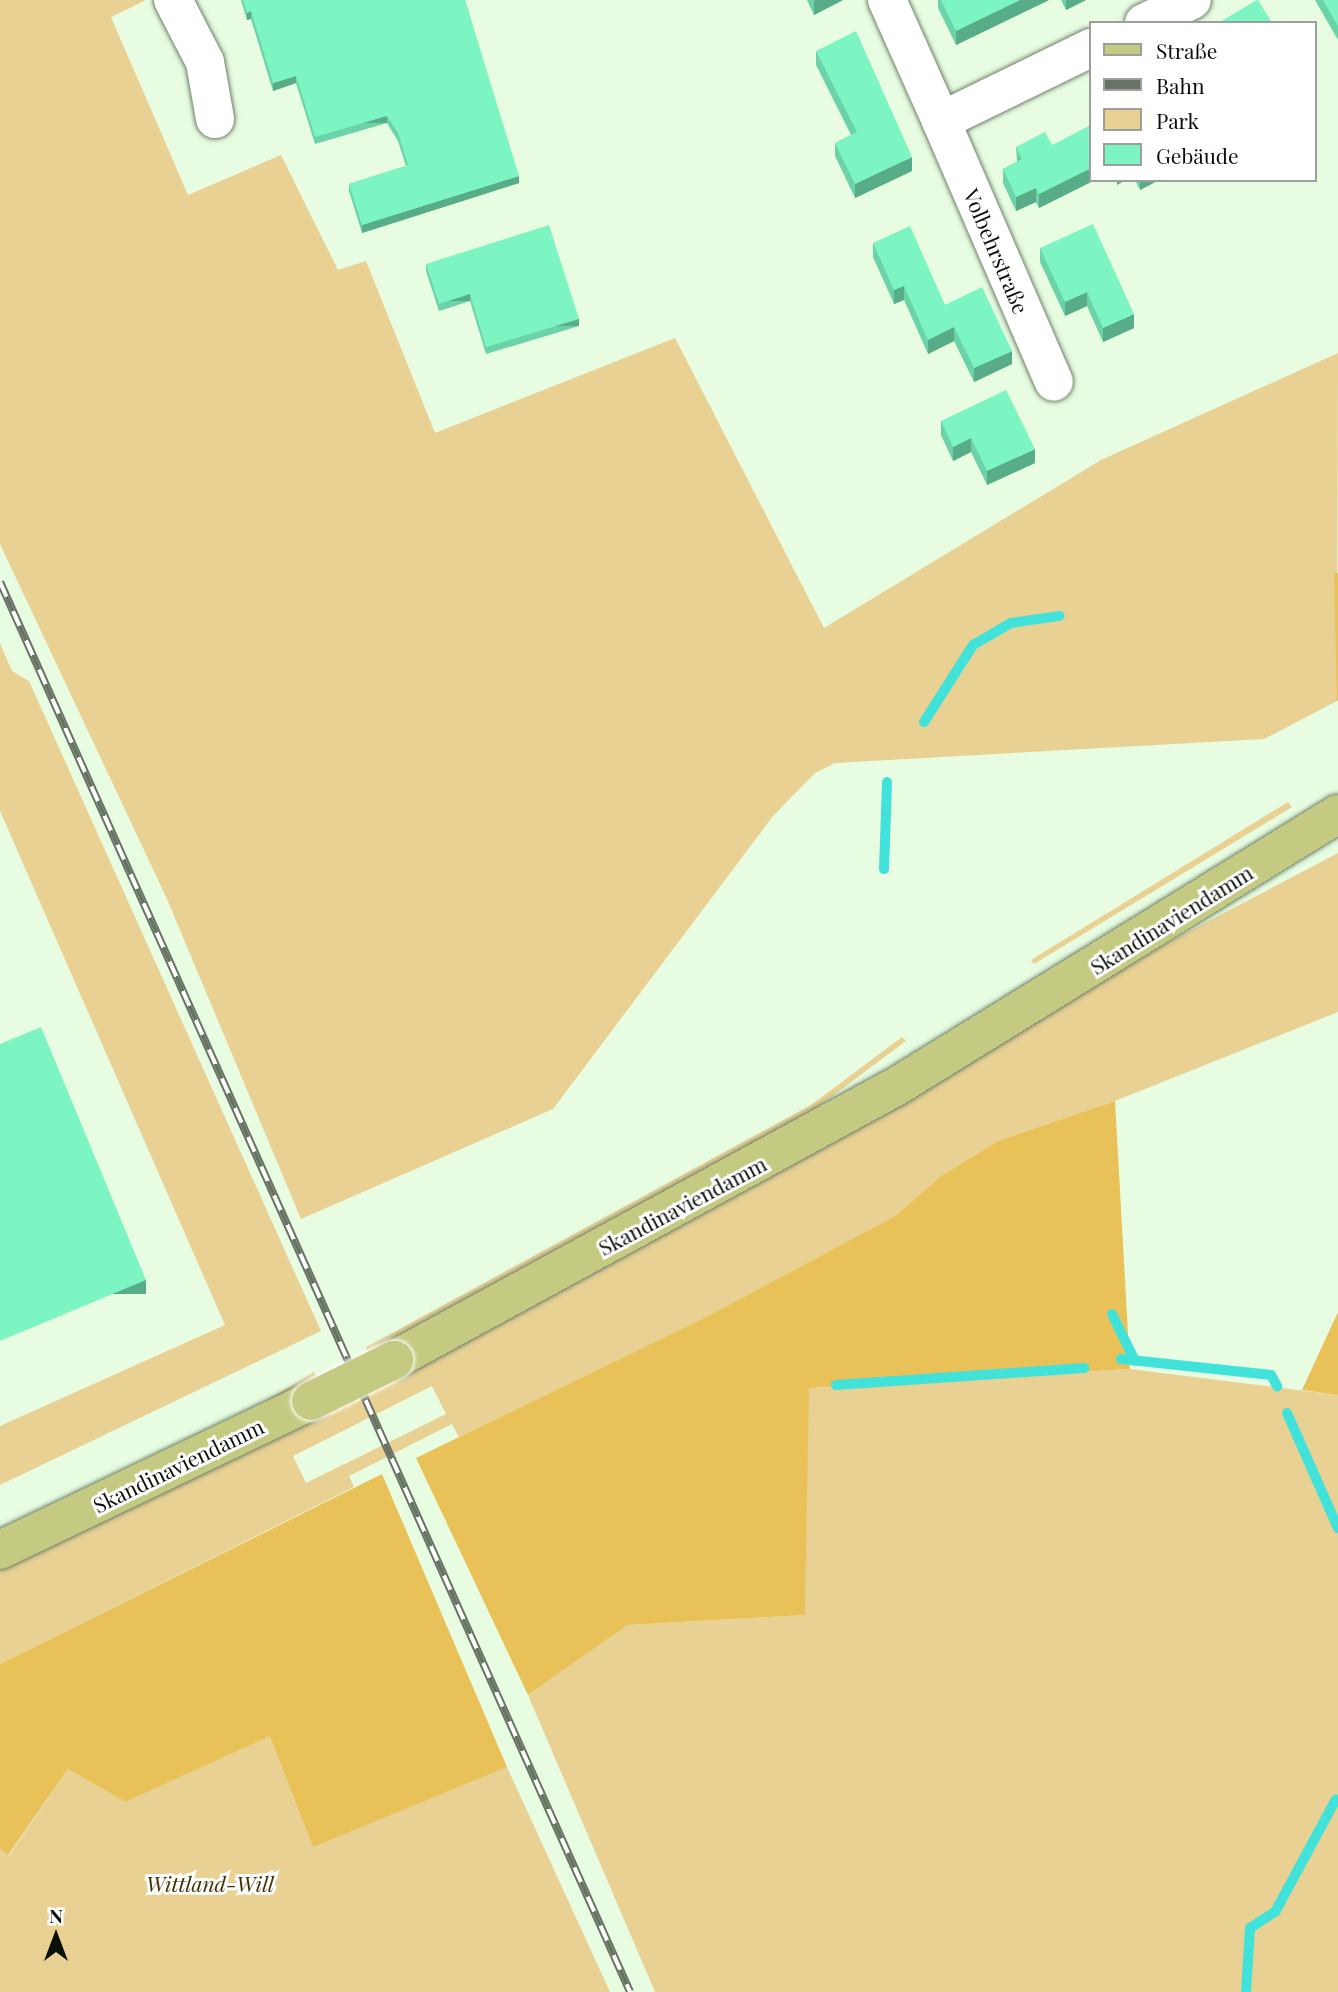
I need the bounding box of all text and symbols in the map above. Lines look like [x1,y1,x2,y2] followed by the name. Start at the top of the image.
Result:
[1090,21,1317,182] legend
[1156,36,1217,64] text: Straße
[1156,71,1204,99] text: Bahn
[1156,106,1199,134] text: Park
[1156,141,1239,169] text: Gebäude
[959,185,1035,317] street label: Volbehrstraße
[1085,859,1257,979] street label: Skandinaviendamm
[594,1150,770,1260] street label: Skandinaviendamm
[89,1413,267,1517] street label: Skandinaviendamm
[146,1870,274,1896] park label: Wittland-Will
[21,1901,91,1971] north arrow
[49,1902,63,1928] text: N

